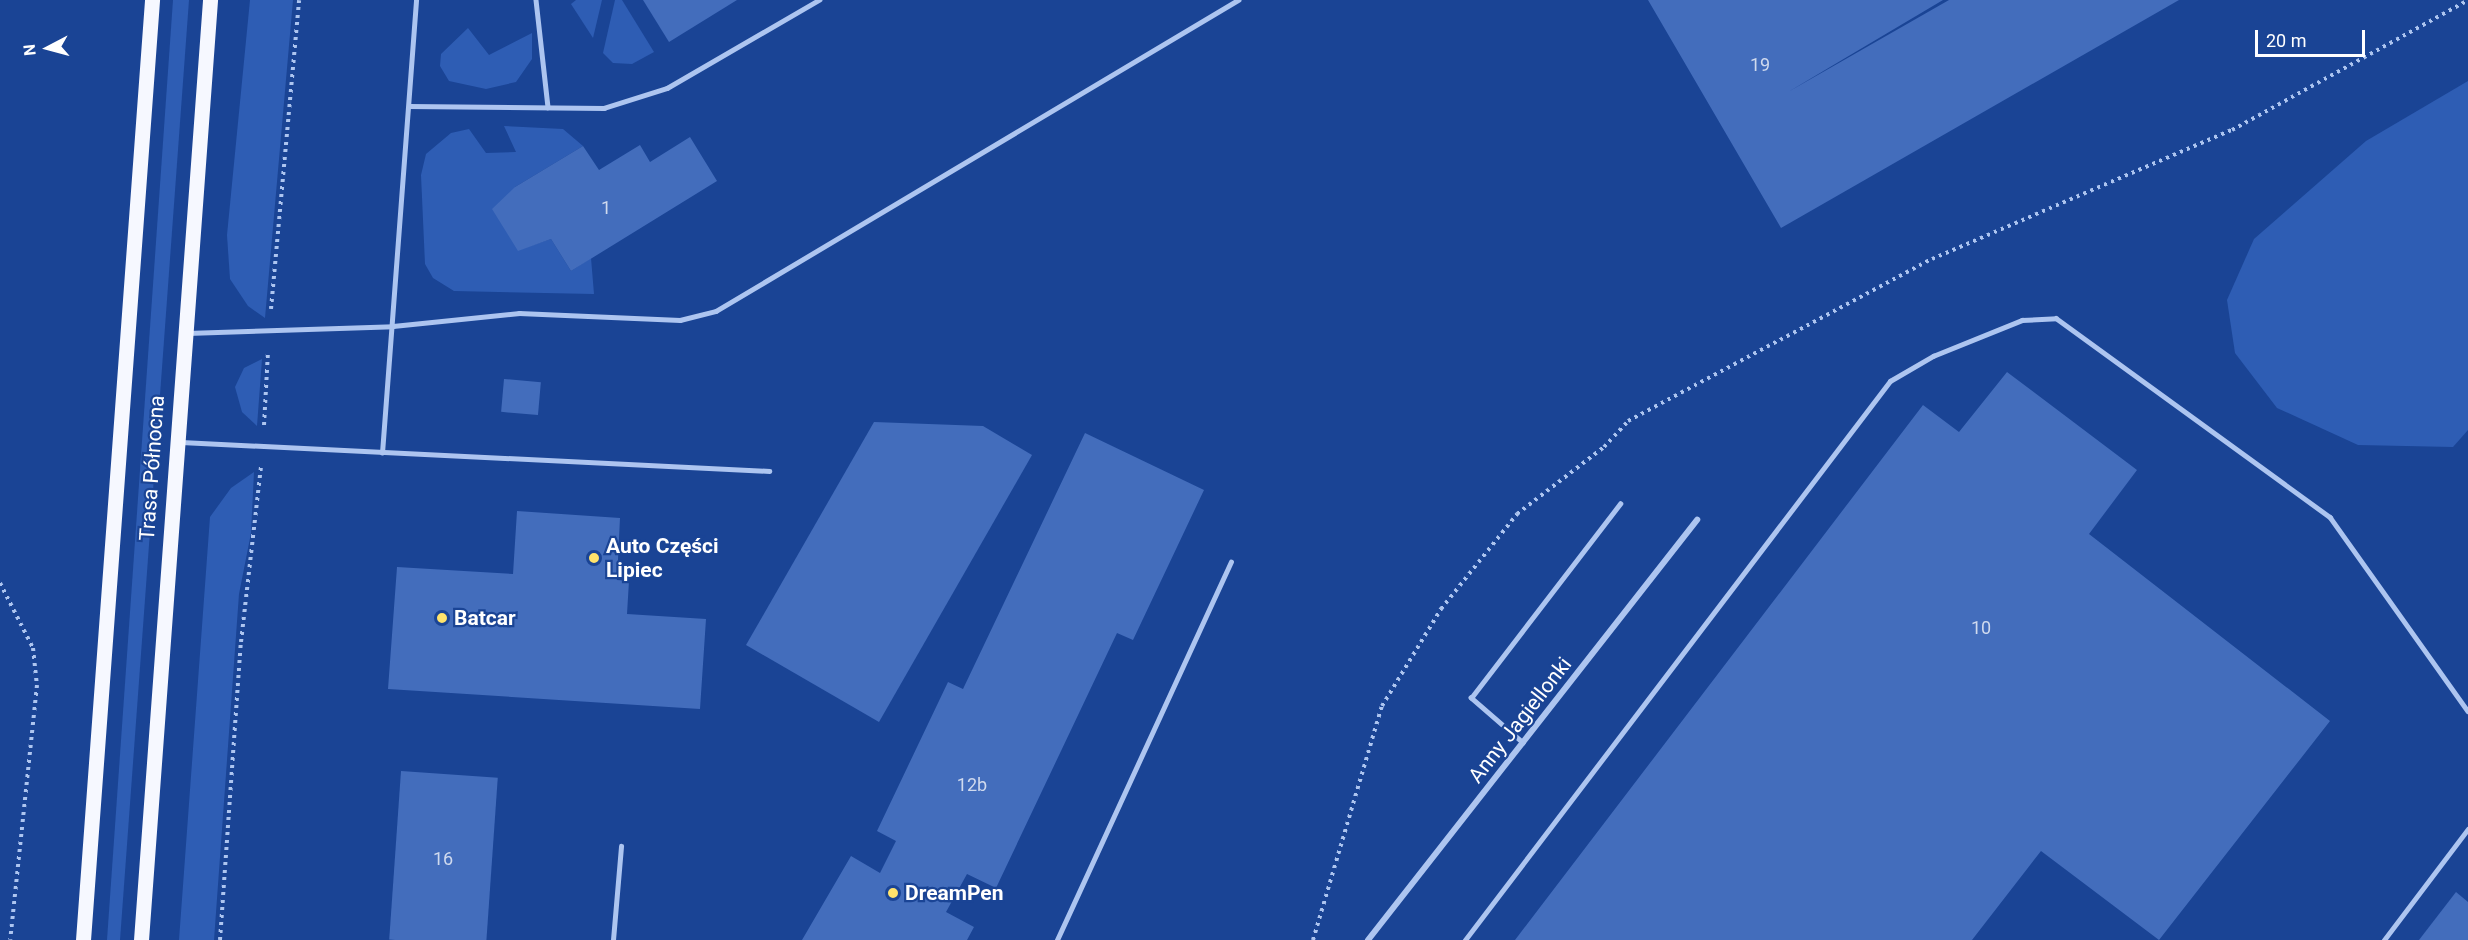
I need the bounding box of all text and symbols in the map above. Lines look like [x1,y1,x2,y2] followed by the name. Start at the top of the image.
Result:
[18,18,78,78] north arrow
[2258,18,2368,56] scale bar
[2266,30,2306,51] text: 20 m
[20,43,40,57] text: N
[1750,54,1770,76] house number: 19
[601,197,611,219] house number: 1
[134,394,170,542] street label: Trasa Północna
[606,533,719,583] place label: Auto Części Lipiec
[587,551,601,565] marker: Auto Części Lipiec
[454,605,516,631] place label: Batcar
[435,611,449,625] marker: Batcar
[1971,617,1991,639] house number: 10
[1463,652,1577,788] street label: Anny Jagiellonki
[957,774,987,796] house number: 12b
[433,848,453,870] house number: 16
[905,880,1003,906] place label: DreamPen
[886,886,900,900] marker: DreamPen

